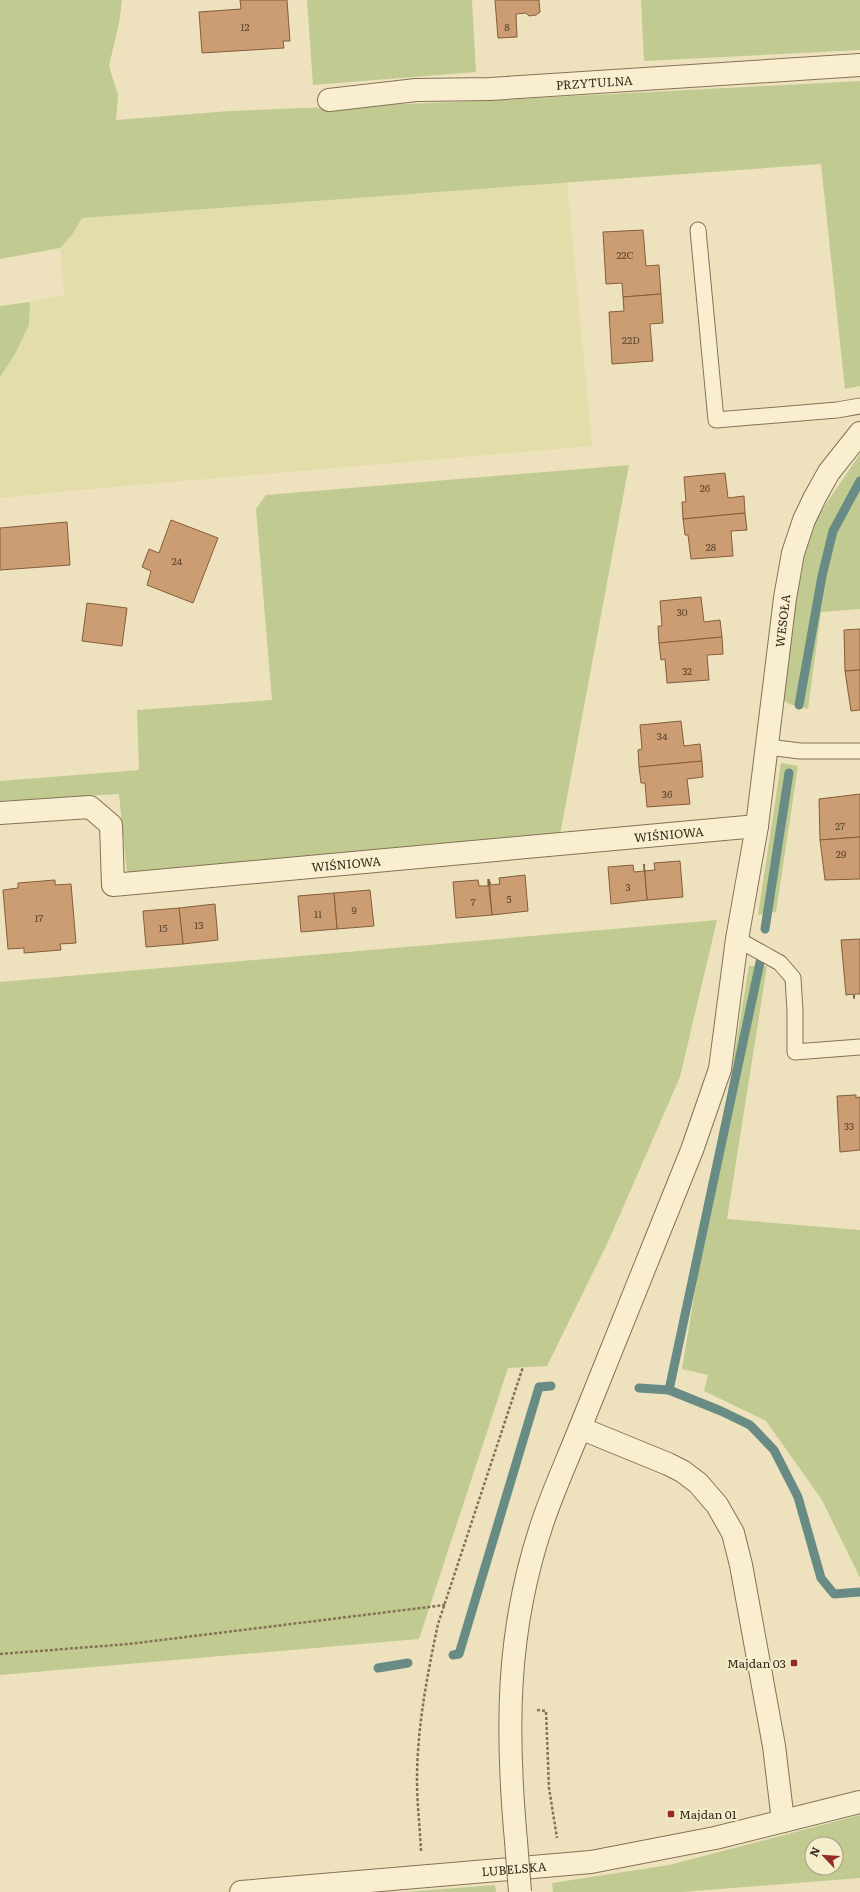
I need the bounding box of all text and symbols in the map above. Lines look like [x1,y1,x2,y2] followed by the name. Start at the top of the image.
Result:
[240,19,250,34] house number: 12
[504,19,510,34] house number: 8
[555,71,633,94] street label: PRZYTULNA
[616,247,634,262] house number: 22C
[622,332,640,347] house number: 22D
[700,480,711,495] house number: 26
[706,539,717,554] house number: 28
[172,553,183,568] house number: 24
[770,593,794,648] street label: WESOŁA
[676,604,688,619] house number: 30
[682,663,692,678] house number: 32
[657,728,668,743] house number: 34
[662,786,673,801] house number: 36
[835,818,845,833] house number: 27
[633,822,704,846] street label: WIŚNIOWA
[836,846,846,861] house number: 29
[311,851,382,876] street label: WIŚNIOWA
[625,879,631,894] house number: 3
[506,891,512,906] house number: 5
[470,894,476,909] house number: 7
[351,902,357,917] house number: 9
[314,906,322,921] house number: 11
[35,910,43,925] house number: 17
[194,917,204,932] house number: 13
[158,920,168,935] house number: 15
[844,1118,854,1133] house number: 33
[727,1654,786,1672] place label: Majdan 03
[789,1658,799,1668] marker: Majdan 03
[679,1805,737,1823] place label: Majdan 01
[666,1809,676,1819] marker: Majdan 01
[804,1836,844,1876] north arrow
[805,1844,823,1859] text: N
[481,1857,547,1880] street label: LUBELSKA

